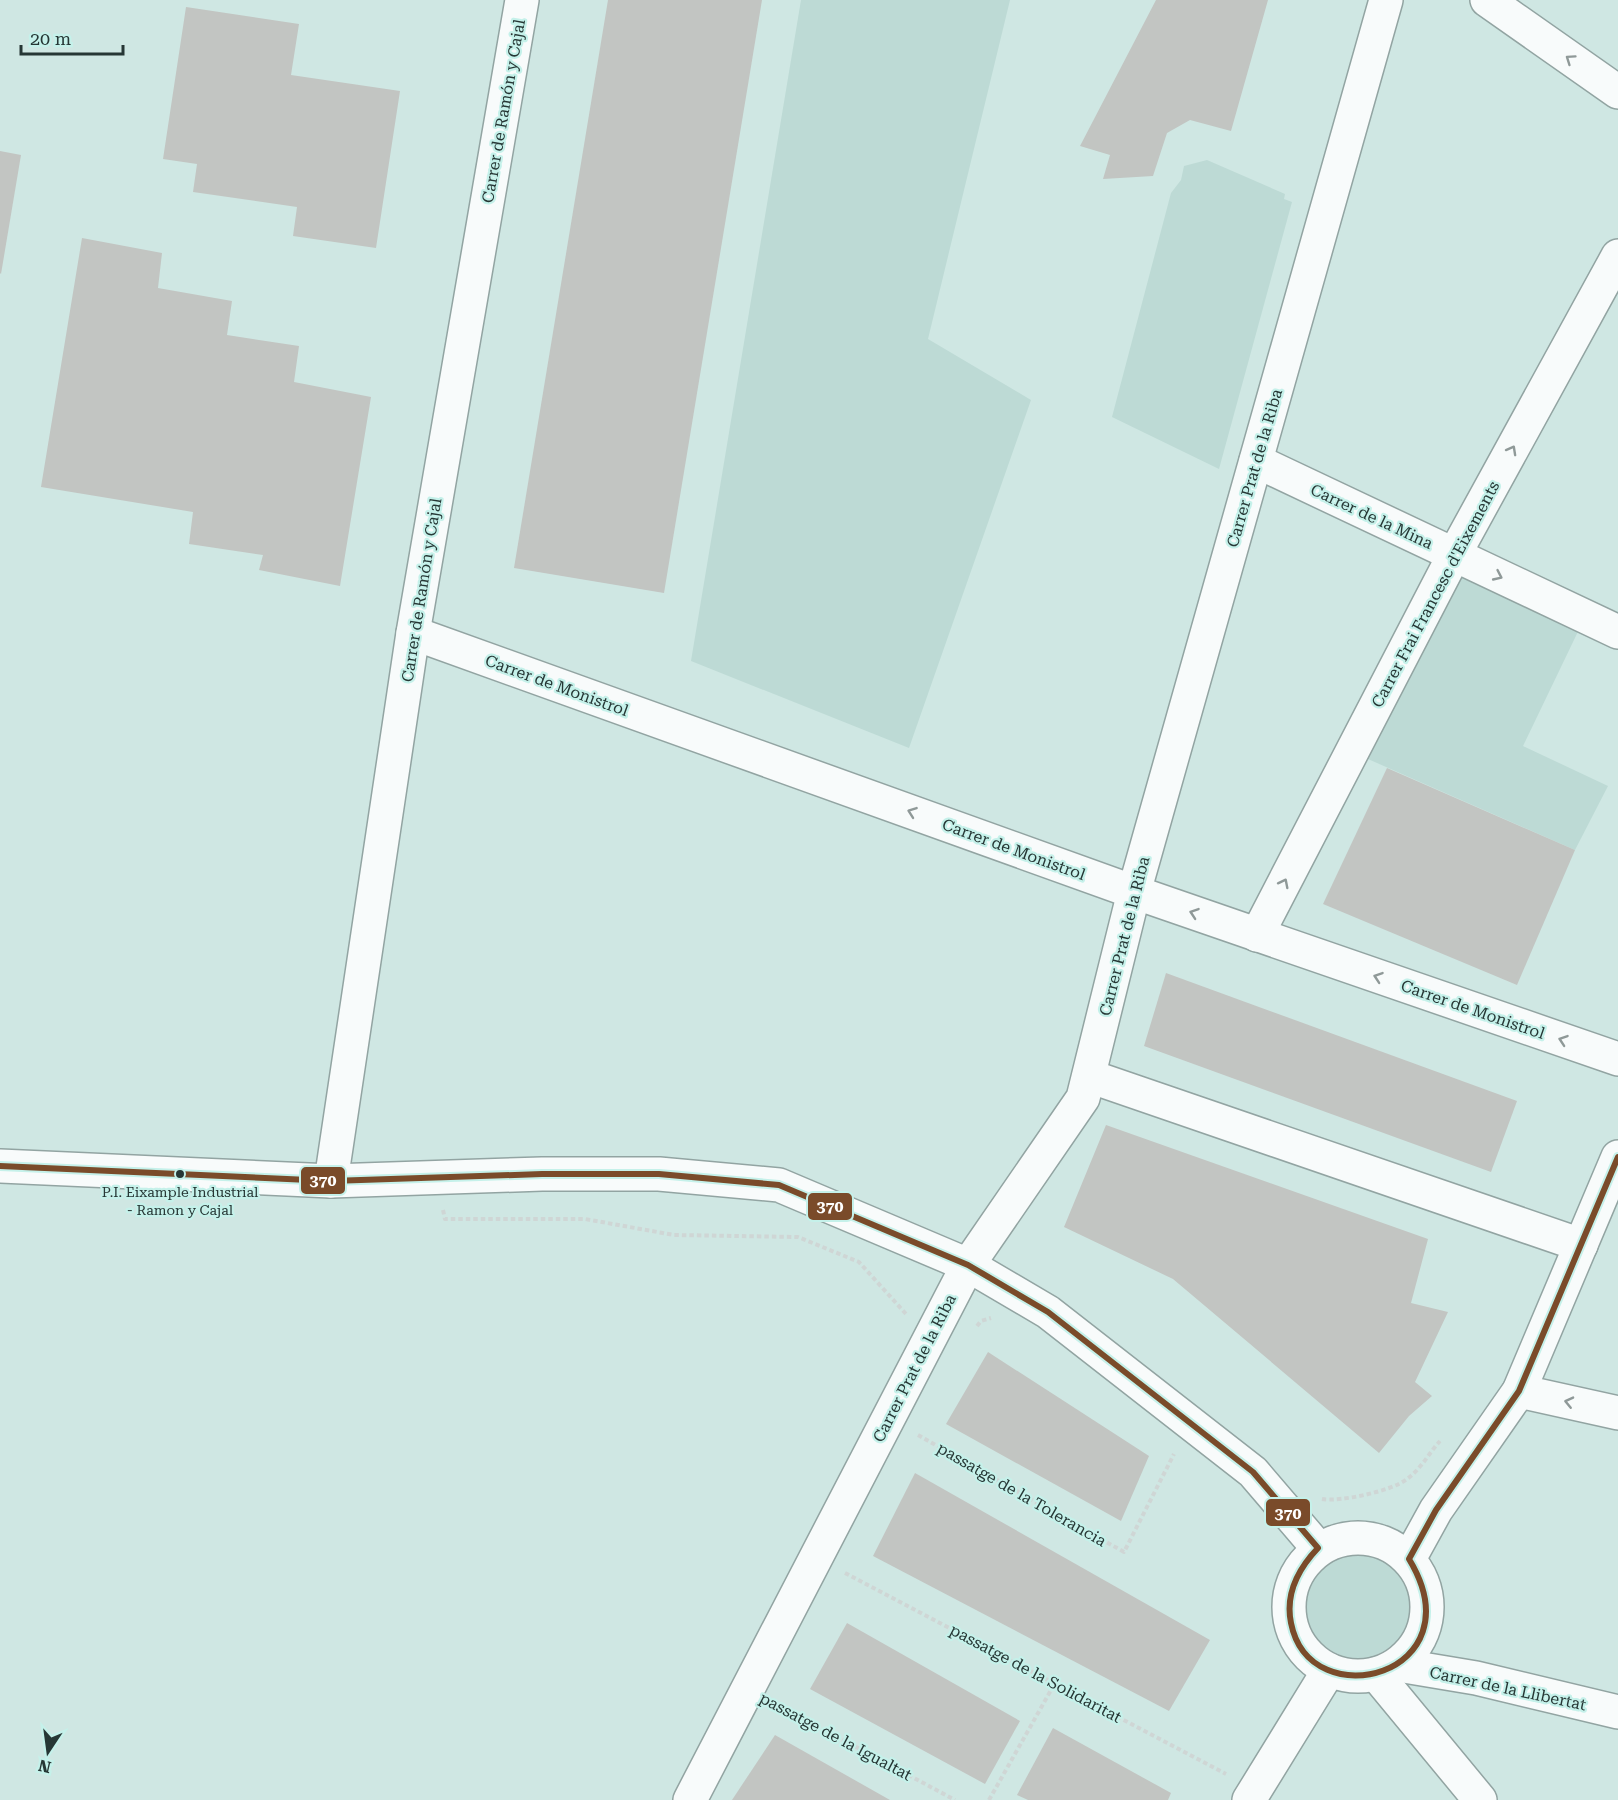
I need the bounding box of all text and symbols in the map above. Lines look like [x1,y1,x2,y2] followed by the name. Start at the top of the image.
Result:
[21,18,123,56] scale bar
[478,18,529,204] street label: Carrer de Ramón y Cajal
[30,28,71,49] text: 20 m
[1566,55,1577,66] one-way arrow
[1223,387,1286,549] street label: Carrer Prat de la Riba
[1505,446,1516,456] one-way arrow
[1368,477,1504,711] street label: Carrer Frai Francesc d'Eixements
[1308,480,1436,553] street label: Carrer de la Mina
[398,497,445,683] street label: Carrer de Ramón y Cajal
[1492,568,1503,580] one-way arrow
[483,651,631,720] street label: Carrer de Monistrol
[907,806,917,819] one-way arrow
[940,815,1088,884] street label: Carrer de Monistrol
[1095,854,1154,1018] street label: Carrer Prat de la Riba
[1277,878,1288,889] one-way arrow
[1189,907,1200,920] one-way arrow
[1373,971,1384,984] one-way arrow
[1398,976,1547,1043] street label: Carrer de Monistrol
[1558,1035,1569,1048] one-way arrow
[300,1166,346,1195] line badge: 370
[174,1168,186,1180] marker: P.I. Eixample Industrial - Ramon y Cajal
[310,1171,336,1190] text: 370
[102,1184,259,1218] place label: P.I. Eixample Industrial - Ramon y Cajal
[807,1192,853,1221] line badge: 370
[817,1197,843,1216] text: 370
[869,1291,960,1445] street label: Carrer Prat de la Riba
[1564,1396,1574,1409] one-way arrow
[934,1438,1110,1551] street label: passatge de la Tolerancia
[1265,1498,1311,1527] line badge: 370
[1275,1504,1301,1523] text: 370
[947,1620,1125,1727] street label: passatge de la Solidaritat
[1428,1663,1588,1714] street label: Carrer de la Llibertat
[756,1688,915,1785] street label: passatge de la Igualtat
[18,1722,78,1782] north arrow
[37,1755,53,1777] text: N

